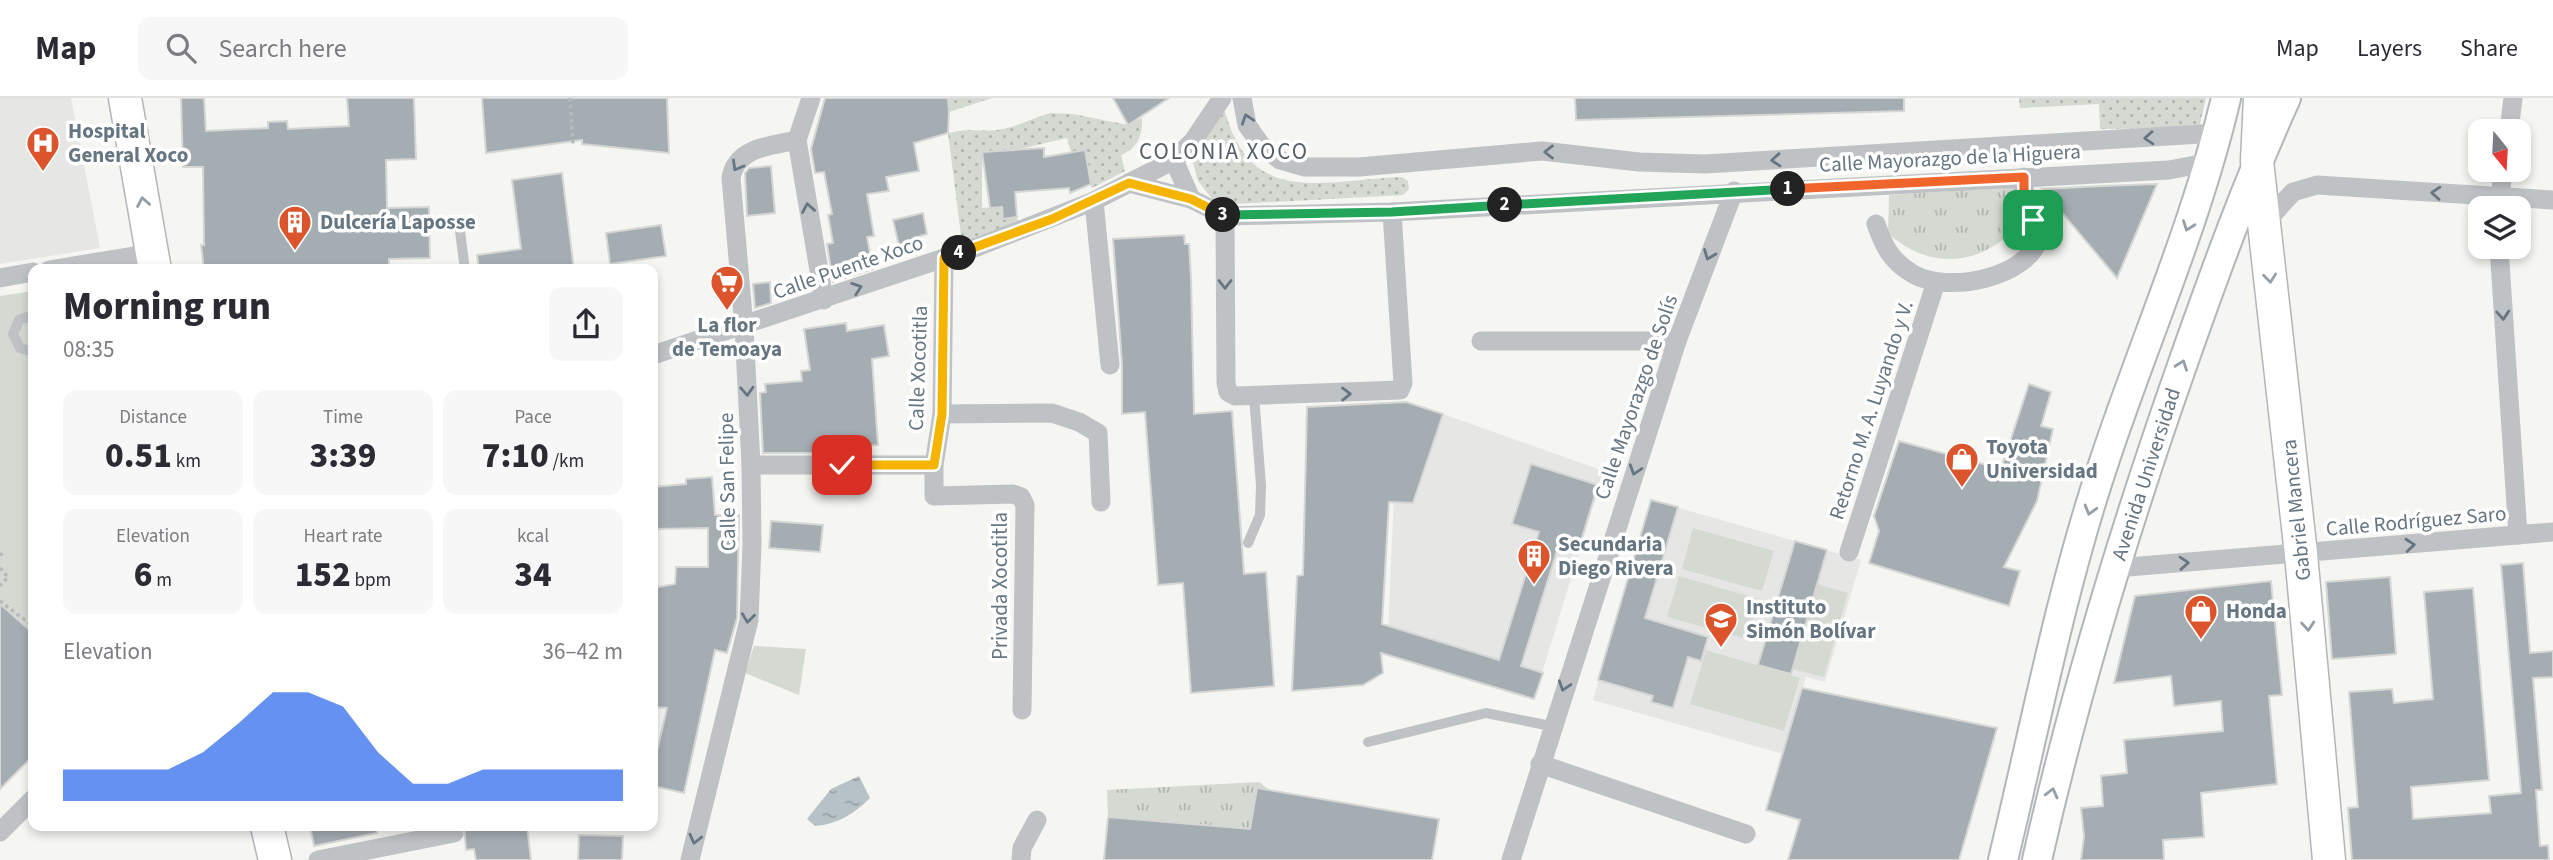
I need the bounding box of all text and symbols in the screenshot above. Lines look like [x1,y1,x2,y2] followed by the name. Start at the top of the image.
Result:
[138,17,628,80] search box
[35,25,96,72] text: Map
[162,29,200,67] icon: search
[218,30,347,67] text: Search here
[2276,31,2319,66] text: Map
[2357,31,2422,66] text: Layers
[2460,31,2518,66] text: Share
[1240,114,1255,126] one-way arrow
[68,116,188,170] place label: Hospital General Xoco
[2468,119,2530,182] north arrow
[2468,119,2531,259] map controls
[24,124,62,173] hospital icon: Hospital General Xoco
[2144,130,2155,145] one-way arrow
[1139,135,1309,168] district label: COLONIA XOCO
[1818,136,2082,180] street label: Calle Mayorazgo de la Higuera
[1543,144,1554,160] one-way arrow
[1770,152,1781,167] one-way arrow
[732,159,746,171] one-way arrow
[1770,172,1806,206] pin: 1
[1782,175,1793,202] text: 1
[2430,186,2441,201] one-way arrow
[1488,188,1522,222] pin: 2
[2003,190,2063,250] pin
[1499,191,1510,218] text: 2
[137,196,152,208] one-way arrow
[2468,196,2531,259] button: layers
[1206,198,1240,232] pin: 3
[1217,201,1228,228] text: 3
[2014,201,2052,239] icon: arrive
[801,202,816,214] one-way arrow
[276,203,314,252] building icon: Dulcería Laposse
[320,207,476,237] place label: Dulcería Laposse
[2182,219,2196,231] one-way arrow
[769,227,927,307] street label: Calle Puente Xoco
[942,236,976,270] pin: 4
[953,239,964,266] text: 4
[1704,249,1718,261] one-way arrow
[708,263,746,312] supermarket icon: La flor de Temoaya
[2263,272,2278,284] one-way arrow
[1217,279,1233,290] one-way arrow
[63,280,271,334] text: Morning run
[851,282,863,296] one-way arrow
[549,287,623,361] button: share
[1587,290,1685,504] street label: Calle Mayorazgo de Solís
[1821,297,1921,523] street label: Retorno M. A. Luyando y V.
[901,305,935,431] street label: Calle Xocotitla
[672,310,782,364] place label: La flor de Temoaya
[2495,310,2510,321] one-way arrow
[63,333,114,366] text: 08:35
[2174,359,2188,371] one-way arrow
[2104,384,2188,564] street label: Avenida Universidad
[740,386,755,397] one-way arrow
[1341,386,1352,401] one-way arrow
[119,404,187,431] text: Distance
[323,404,363,431] text: Time
[514,404,552,431] text: Pace
[711,413,743,551] street label: Calle San Felipe
[105,431,172,481] text: 0.51
[310,431,376,481] text: 3:39
[482,431,549,481] text: 7:10
[1986,432,2098,486] place label: Toyota Universidad
[812,435,872,495] pin
[2274,438,2318,582] street label: Gabriel Mancera
[1943,440,1981,489] shop icon: Toyota Universidad
[823,446,861,484] icon: check
[172,448,201,475] text: km
[549,448,584,475] text: /km
[1628,464,1643,476] one-way arrow
[2325,498,2507,544] street label: Calle Rodríguez Saro
[2084,504,2098,516] one-way arrow
[985,512,1015,660] street label: Privada Xocotitla
[116,523,190,550] text: Elevation
[304,523,383,550] text: Heart rate
[517,523,549,550] text: kcal
[1558,529,1674,583] place label: Secundaria Diego Rivera
[1515,537,1553,586] building icon: Secundaria Diego Rivera
[2405,538,2416,553] one-way arrow
[134,550,153,600] text: 6
[295,550,351,600] text: 152
[514,550,552,600] text: 34
[2178,556,2189,571] one-way arrow
[153,567,172,594] text: m
[351,567,391,594] text: bpm
[1746,592,1876,646] place label: Instituto Simón Bolívar
[2182,592,2220,641] shop icon: Honda
[2226,596,2287,626] place label: Honda
[1702,600,1740,649] school or university icon: Instituto Simón Bolívar
[740,612,755,624] one-way arrow
[2300,621,2315,632] one-way arrow
[63,635,153,668] text: Elevation
[543,635,623,668] text: 36–42 m
[1558,680,1572,692] one-way arrow
[2044,788,2058,800] one-way arrow
[689,833,703,845] one-way arrow

